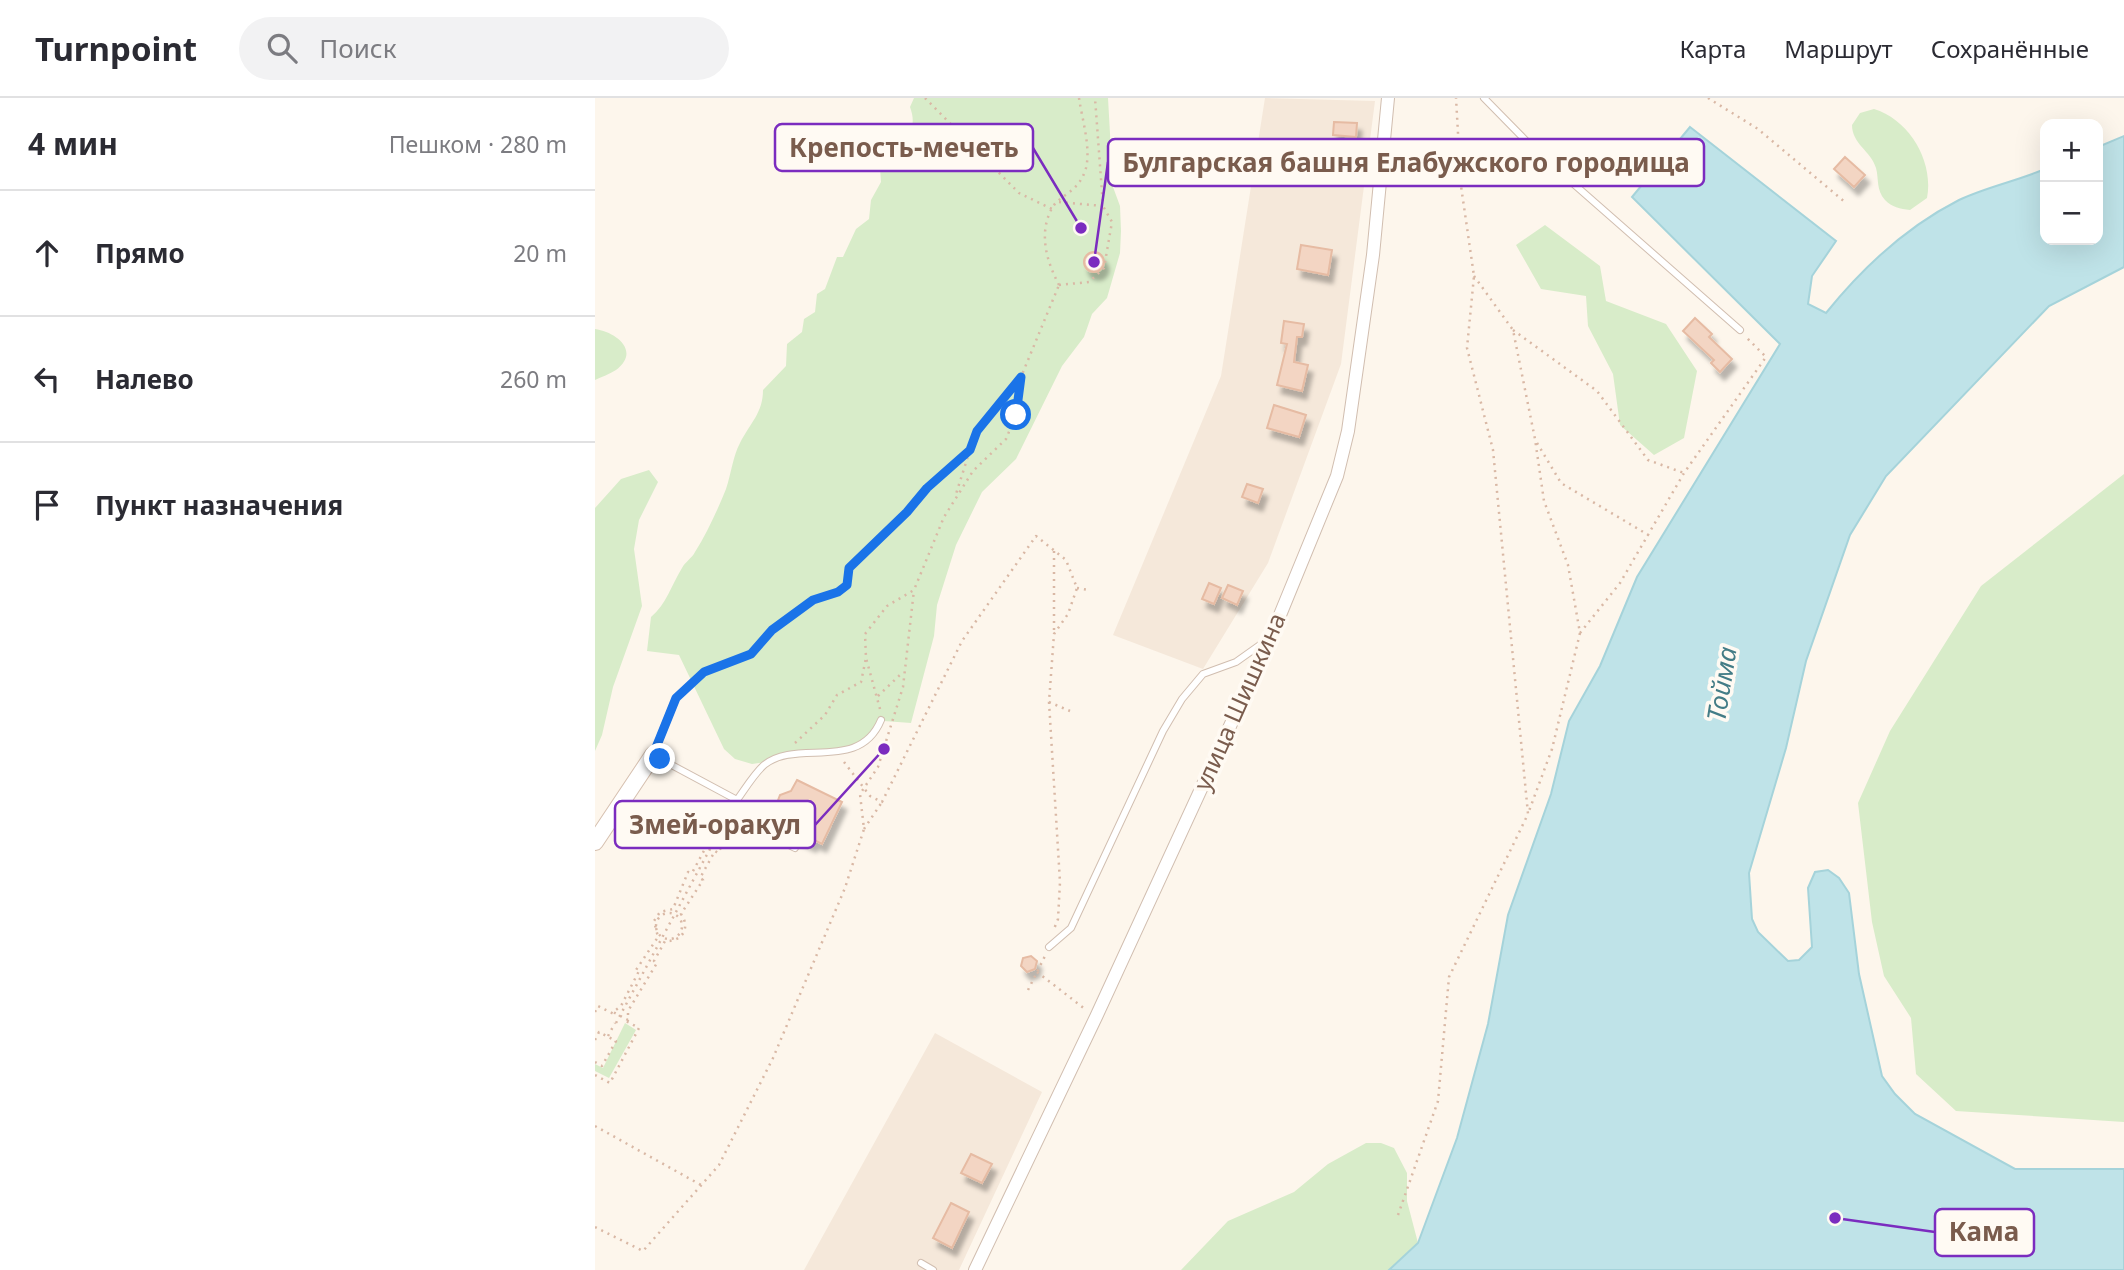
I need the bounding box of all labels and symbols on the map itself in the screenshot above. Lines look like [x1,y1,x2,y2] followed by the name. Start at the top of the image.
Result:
[775,124,1033,171] callout: Крепость-мечеть
[789,129,1019,165] text: Крепость-мечеть
[1108,139,1704,186] callout: Булгарская башня Елабужского городища
[1122,144,1690,180] text: Булгарская башня Елабужского городища
[1000,399,1031,430] route start
[1185,607,1293,795] street label: улица Шишкина
[1697,644,1745,724] water label: Тойма
[644,743,675,774] route end
[615,801,815,848] callout: Змей-оракул
[629,806,801,842] text: Змей-оракул
[1935,1209,2034,1256] callout: Кама
[1949,1213,2019,1249] text: Кама

